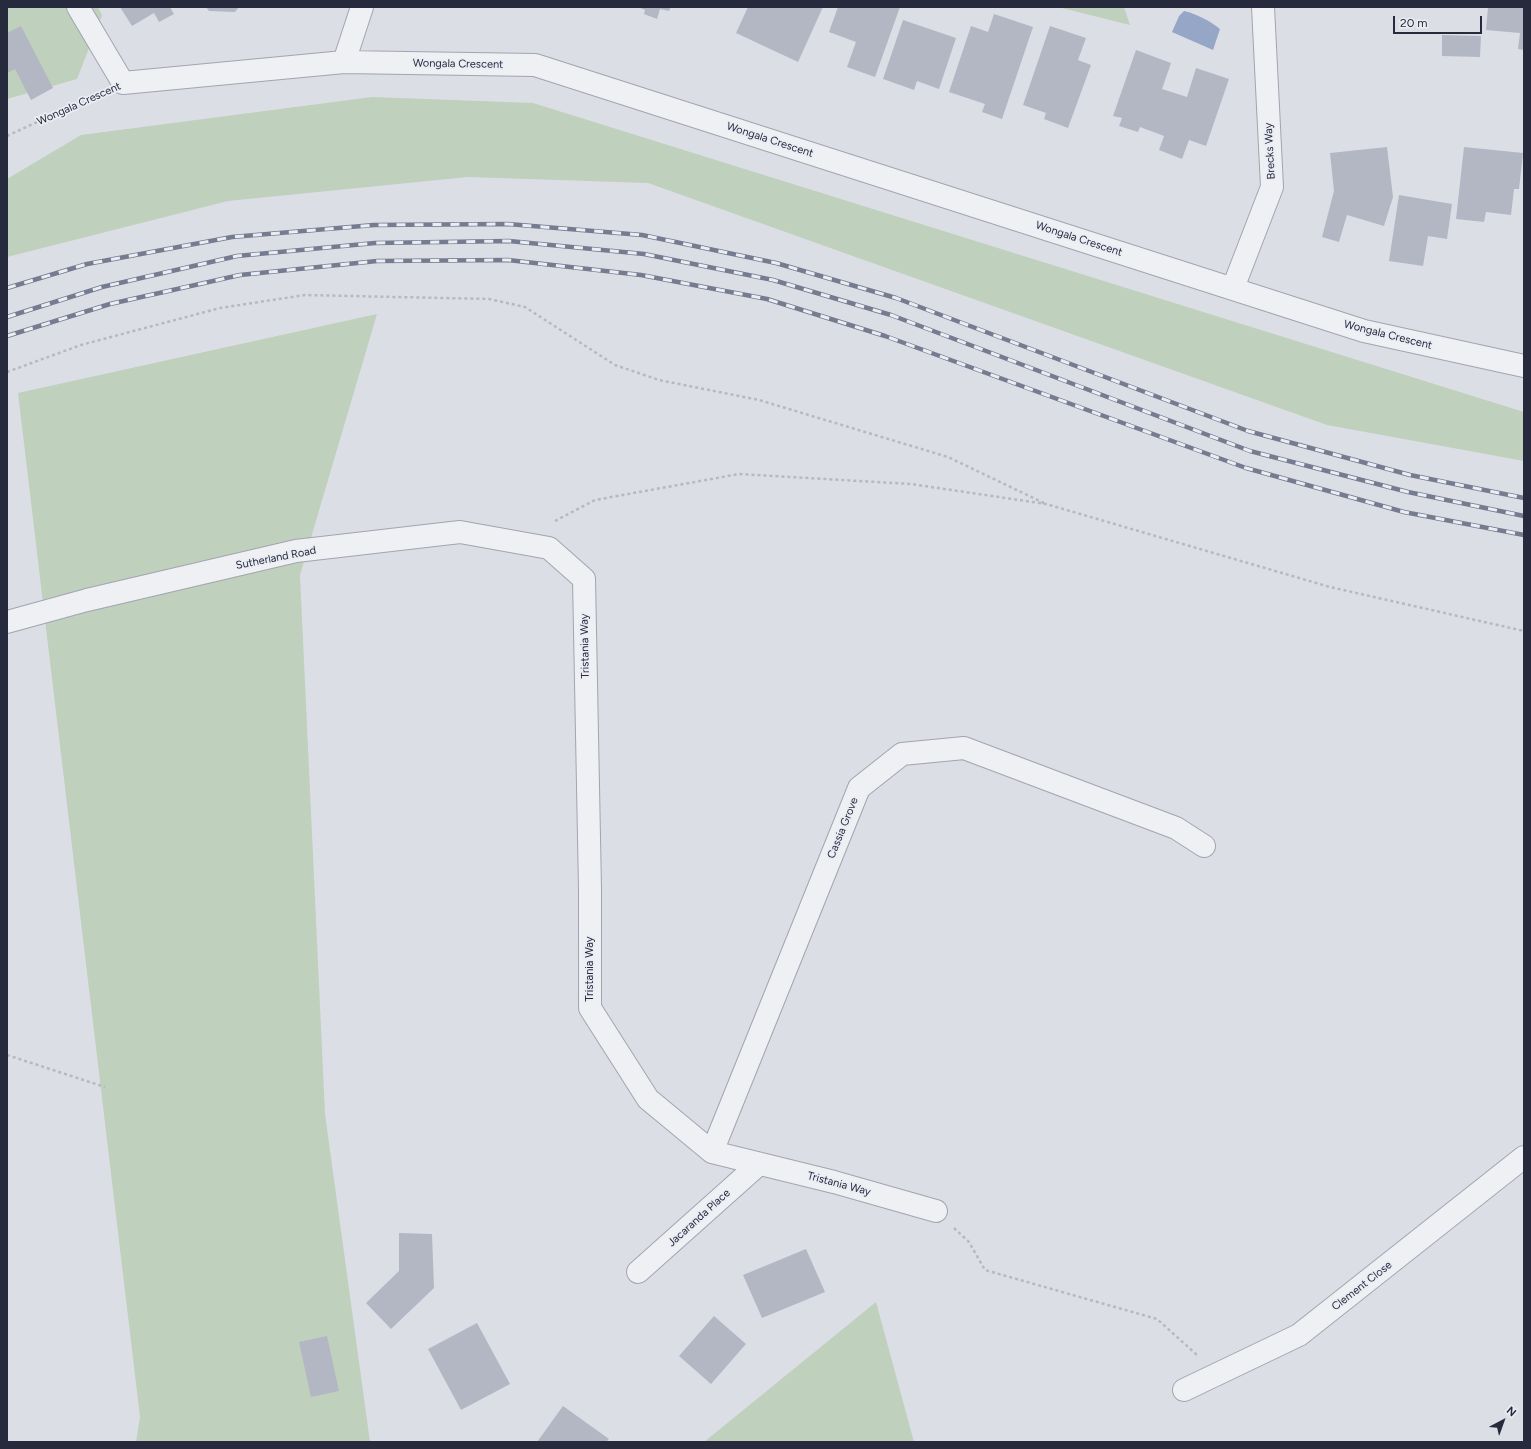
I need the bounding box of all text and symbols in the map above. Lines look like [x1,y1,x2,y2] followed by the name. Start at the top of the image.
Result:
[1395,8,1484,34] scale bar
[1400,16,1428,30] text: 20 m
[413,57,503,71] street label: Wongala Crescent
[35,80,123,128] street label: Wongala Crescent
[725,120,815,160] street label: Wongala Crescent
[1262,122,1278,180] street label: Brecks Way
[1034,219,1124,259] street label: Wongala Crescent
[1343,318,1433,352] street label: Wongala Crescent
[235,544,317,572] street label: Sutherland Road
[578,613,592,679] street label: Tristania Way
[825,796,861,860] street label: Cassia Grove
[583,936,597,1002] street label: Tristania Way
[806,1169,872,1199] street label: Tristania Way
[665,1187,733,1249] street label: Jacaranda Place
[1329,1258,1395,1314] street label: Clement Close
[1483,1401,1523,1441] north arrow
[1504,1404,1519,1419] text: N

